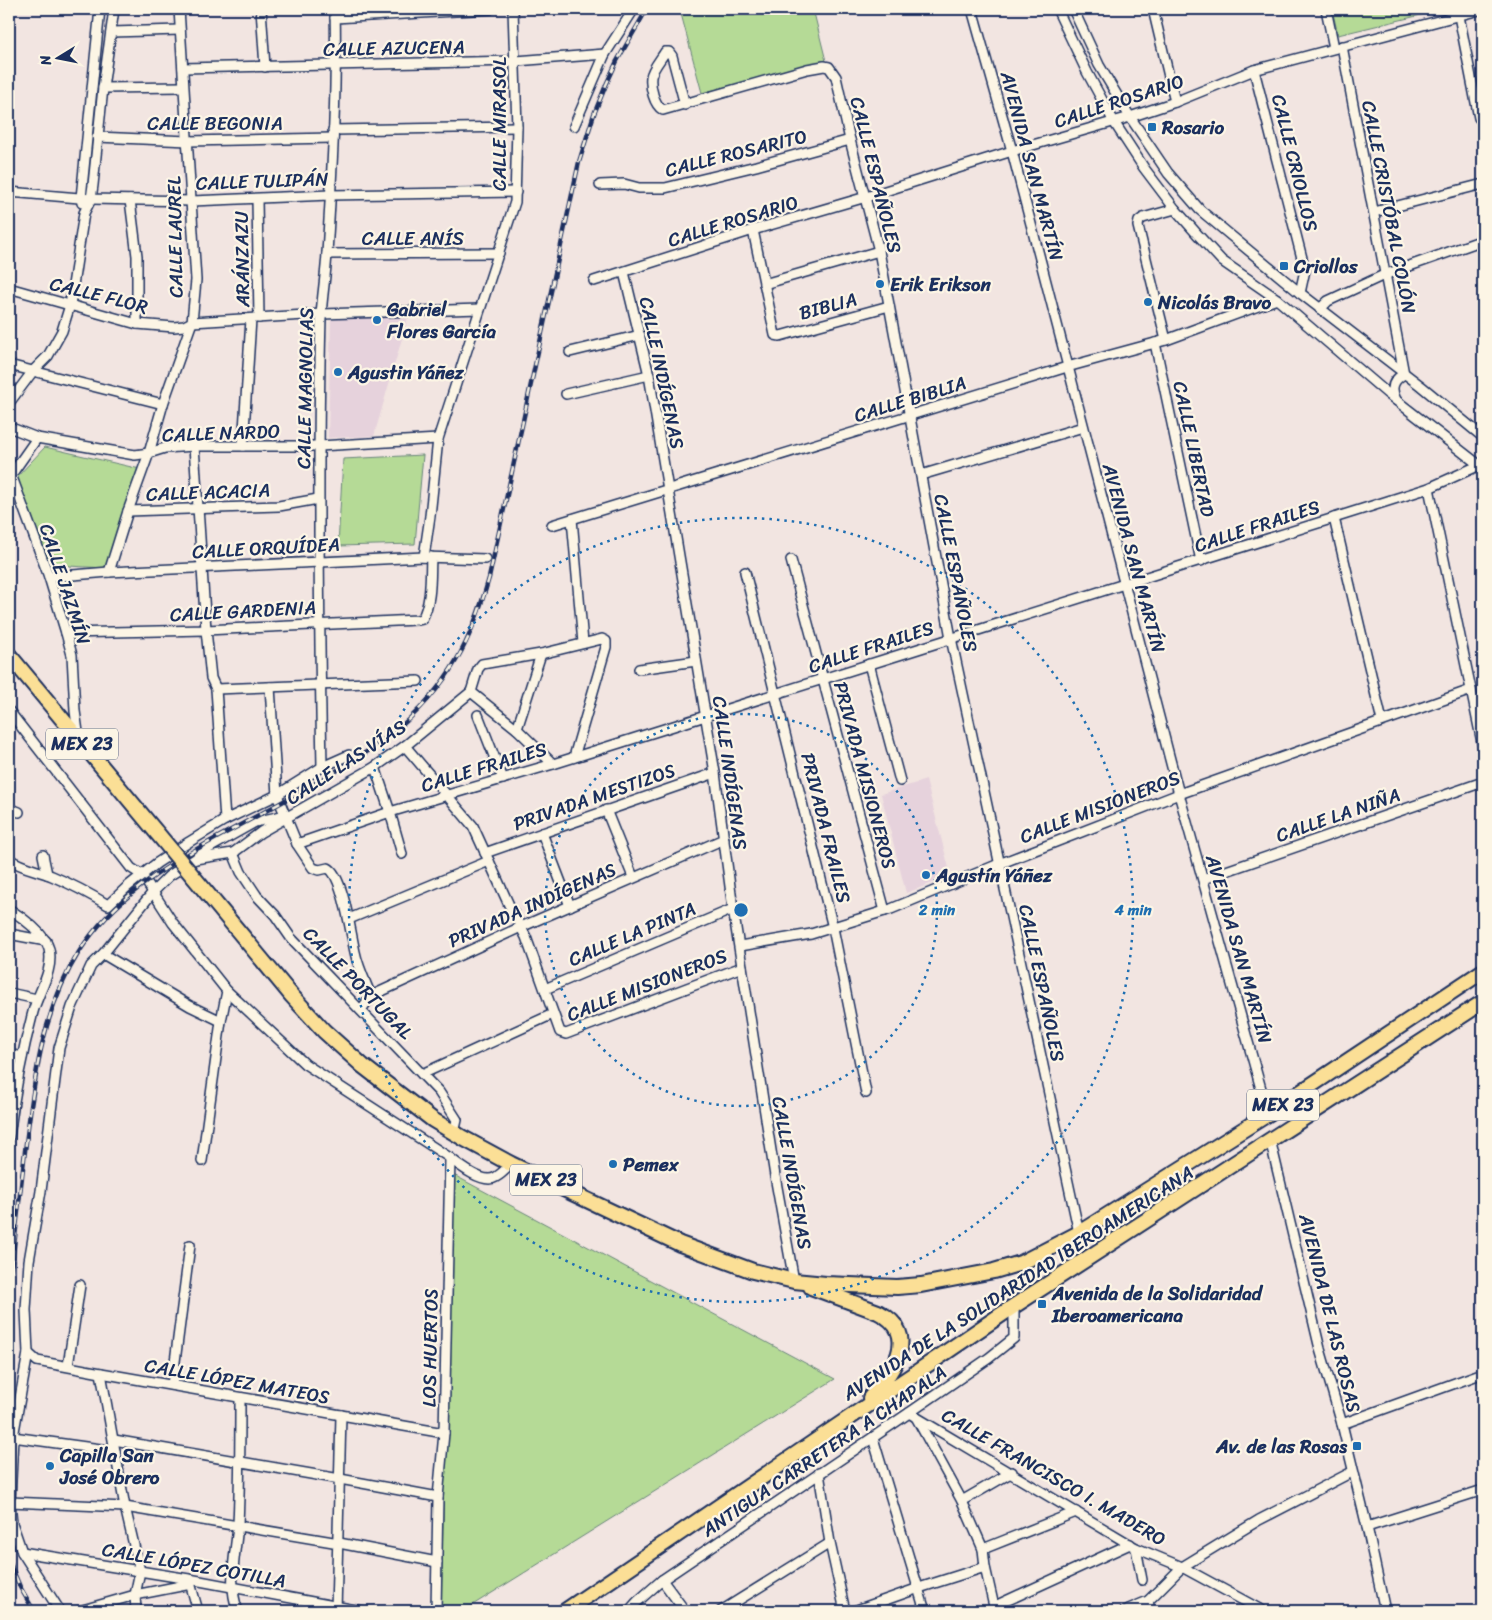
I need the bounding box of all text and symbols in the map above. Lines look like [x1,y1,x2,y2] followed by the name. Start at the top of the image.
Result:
[323,30,465,66] street label: CALLE AZUCENA
[32,32,82,82] north arrow
[32,53,59,68] text: N
[483,57,516,191] street label: CALLE MIRASOL
[1050,64,1188,138] street label: CALLE ROSARIO
[991,67,1073,264] street label: AVENIDA SAN MARTÍN
[1262,91,1328,235] street label: CALLE CRIOLLOS
[841,93,911,257] street label: CALLE ESPAÑOLES
[1352,98,1426,316] street label: CALLE CRISTÓBAL COLÓN
[147,107,283,140] street label: CALLE BEGONIA
[1161,111,1224,144] place label: Rosario
[661,119,811,187] street label: CALLE ROSARITO
[1146,121,1158,133] marker: Rosario
[195,162,329,200] street label: CALLE TULIPÁN
[157,176,193,298] street label: CALLE LAUREL
[664,185,802,257] street label: CALLE ROSARIO
[225,210,259,309] street label: ARÁNZAZU
[362,222,464,255] street label: CALLE ANÍS
[1293,250,1359,283] place label: Criollos
[1278,260,1290,272] marker: Criollos
[46,267,152,323] street label: CALLE FLOR
[890,268,991,301] place label: Erik Erikson
[874,278,886,290] marker: Erik Erikson
[795,282,861,330] street label: BIBLIA
[1157,286,1271,319] place label: Nicolás Bravo
[386,293,497,348] place label: Gabriel Flores García
[630,294,694,452] street label: CALLE INDÍGENAS
[1142,296,1154,308] marker: Nicolás Bravo
[287,307,323,469] street label: CALLE MAGNOLIAS
[371,314,383,326] marker: Gabriel Flores García
[347,356,464,389] place label: Agustin Yáñez
[332,366,344,378] marker: Agustin Yáñez
[850,366,970,432] street label: CALLE BIBLIA
[1164,378,1225,521] street label: CALLE LIBERTAD
[161,414,281,452] street label: CALLE NARDO
[1093,459,1175,656] street label: AVENIDA SAN MARTÍN
[145,473,271,511] street label: CALLE ACACIA
[1190,490,1324,562] street label: CALLE FRAILES
[925,491,987,655] street label: CALLE ESPAÑOLES
[30,519,100,649] street label: CALLE JAZMÍN
[191,528,341,568] street label: CALLE ORQUÍDEA
[169,591,317,631] street label: CALLE GARDENIA
[804,611,938,683] street label: CALLE FRAILES
[824,678,906,872] street label: PRIVADA MISIONEROS
[703,694,757,852] street label: CALLE INDÍGENAS
[279,710,413,814] street label: CALLE LAS VÍAS
[46,729,118,760] road number: MEX 23
[417,732,551,802] street label: CALLE FRAILES
[791,749,861,907] street label: PRIVADA FRAILES
[508,754,680,840] street label: PRIVADA MESTIZOS
[1015,761,1185,853] street label: CALLE MISIONEROS
[1271,778,1405,852] street label: CALLE LA NIÑA
[1196,850,1282,1047] street label: AVENIDA SAN MARTÍN
[443,853,621,957] street label: PRIVADA INDÍGENAS
[935,859,1053,892] place label: Agustín Yáñez
[920,869,932,881] marker: Agustín Yáñez
[563,892,701,976] street label: CALLE LA PINTA
[918,897,956,923] text: 2 min
[1113,897,1152,923] text: 4 min
[732,901,750,919] centre of rings
[1009,901,1075,1065] street label: CALLE ESPAÑOLES
[295,918,421,1048] street label: CALLE PORTUGAL
[562,939,732,1031] street label: CALLE MISIONEROS
[1247,1090,1319,1120] road number: MEX 23
[762,1094,822,1252] street label: CALLE INDÍGENAS
[623,1148,680,1181] place label: Pemex
[835,1157,1200,1410] street label: AVENIDA DE LA SOLIDARIDAD IBEROAMERICANA
[607,1158,619,1170] marker: Pemex
[510,1164,582,1196] road number: MEX 23
[1289,1209,1371,1416] street label: AVENIDA DE LAS ROSAS
[1051,1277,1264,1332] place label: Avenida de la Solidaridad Iberoamericana
[412,1288,448,1408] street label: LOS HUERTOS
[1036,1298,1048,1310] marker: Avenida de la Solidaridad Iberoamericana
[142,1349,332,1413] street label: CALLE LÓPEZ MATEOS
[694,1356,953,1546] street label: ANTIGUA CARRETERA A CHAPALA
[935,1399,1173,1555] street label: CALLE FRANCISCO I. MADERO
[1215,1430,1348,1463] place label: Av. de las Rosas
[59,1439,160,1494] place label: Capilla San José Obrero
[1351,1440,1363,1452] marker: Av. de las Rosas
[44,1460,56,1472] marker: Capilla San José Obrero
[100,1533,288,1597] street label: CALLE LÓPEZ COTILLA

